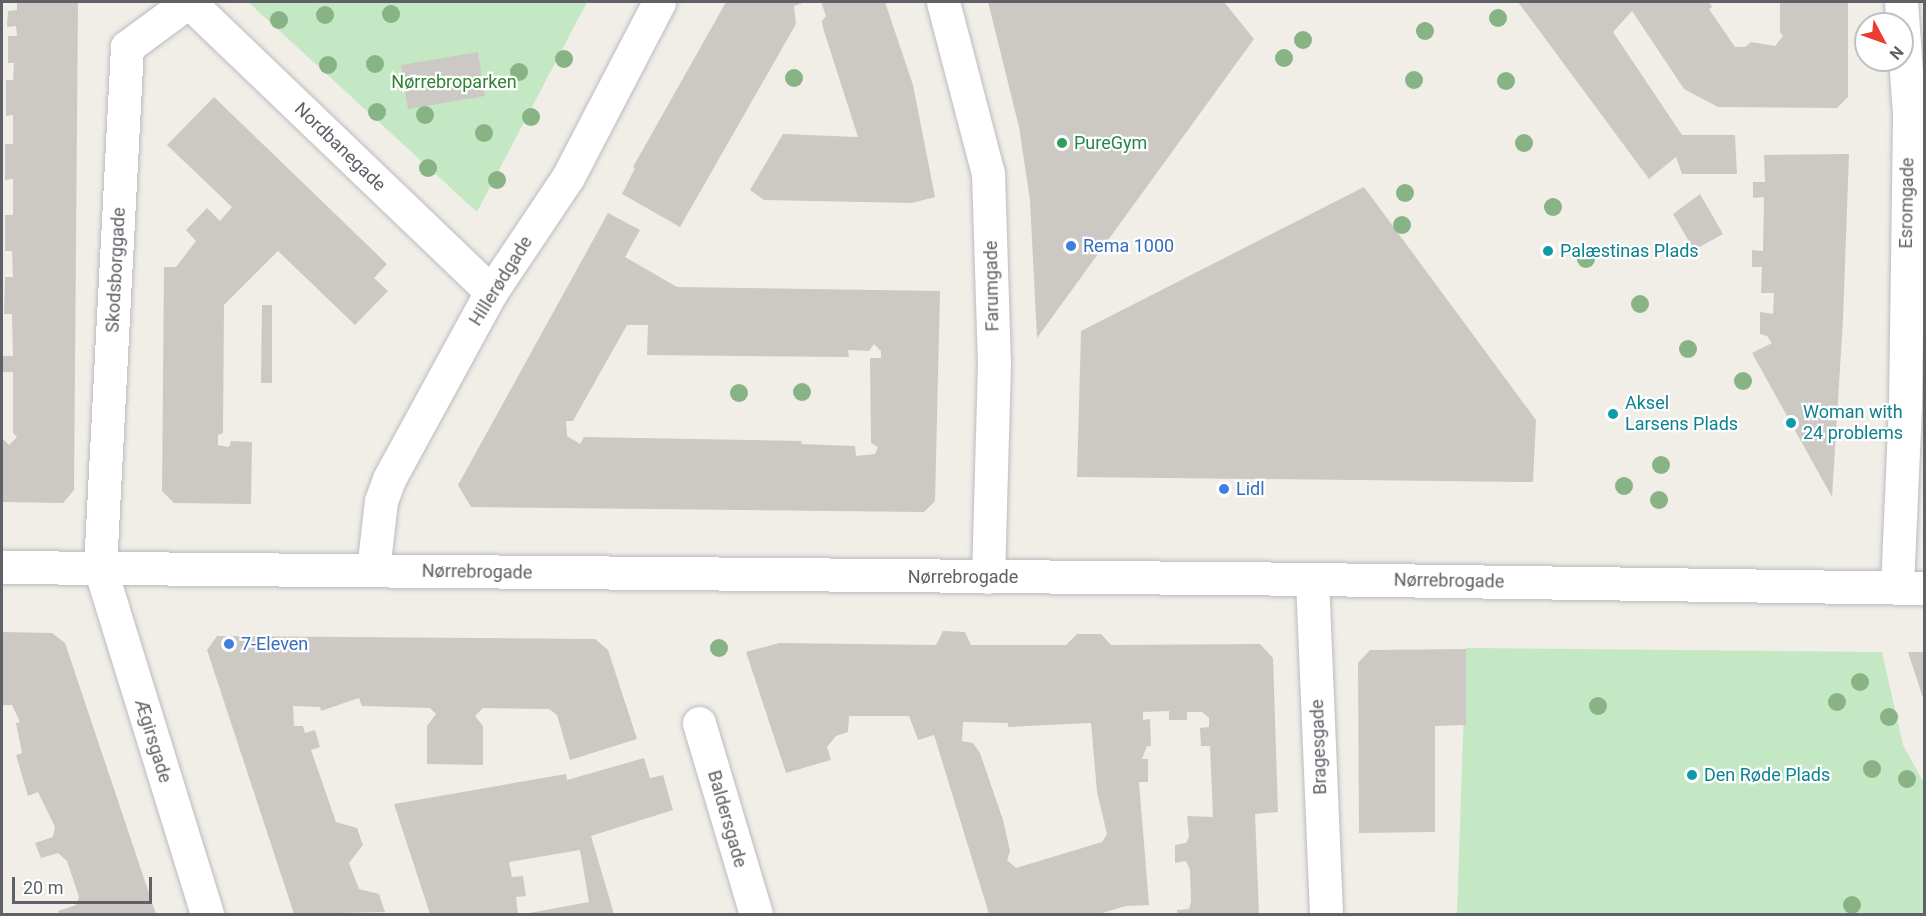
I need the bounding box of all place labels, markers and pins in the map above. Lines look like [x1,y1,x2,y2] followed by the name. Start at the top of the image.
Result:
[1074,132,1147,154] place label: PureGym
[1055,136,1069,150] marker: PureGym
[1083,235,1174,257] place label: Rema 1000
[1064,239,1078,253] marker: Rema 1000
[1560,240,1699,262] place label: Palæstinas Plads
[1541,244,1555,258] marker: Palæstinas Plads
[1625,393,1738,436] place label: Aksel Larsens Plads
[1803,402,1903,444] place label: Woman with 24 problems
[1606,407,1620,421] marker: Aksel Larsens Plads
[1784,416,1798,430] marker: Woman with 24 problems
[1236,478,1265,500] place label: Lidl
[1217,482,1231,496] marker: Lidl
[241,633,308,655] place label: 7-Eleven
[222,637,236,651] marker: 7-Eleven
[1704,764,1830,786] place label: Den Røde Plads
[1685,768,1699,782] marker: Den Røde Plads

